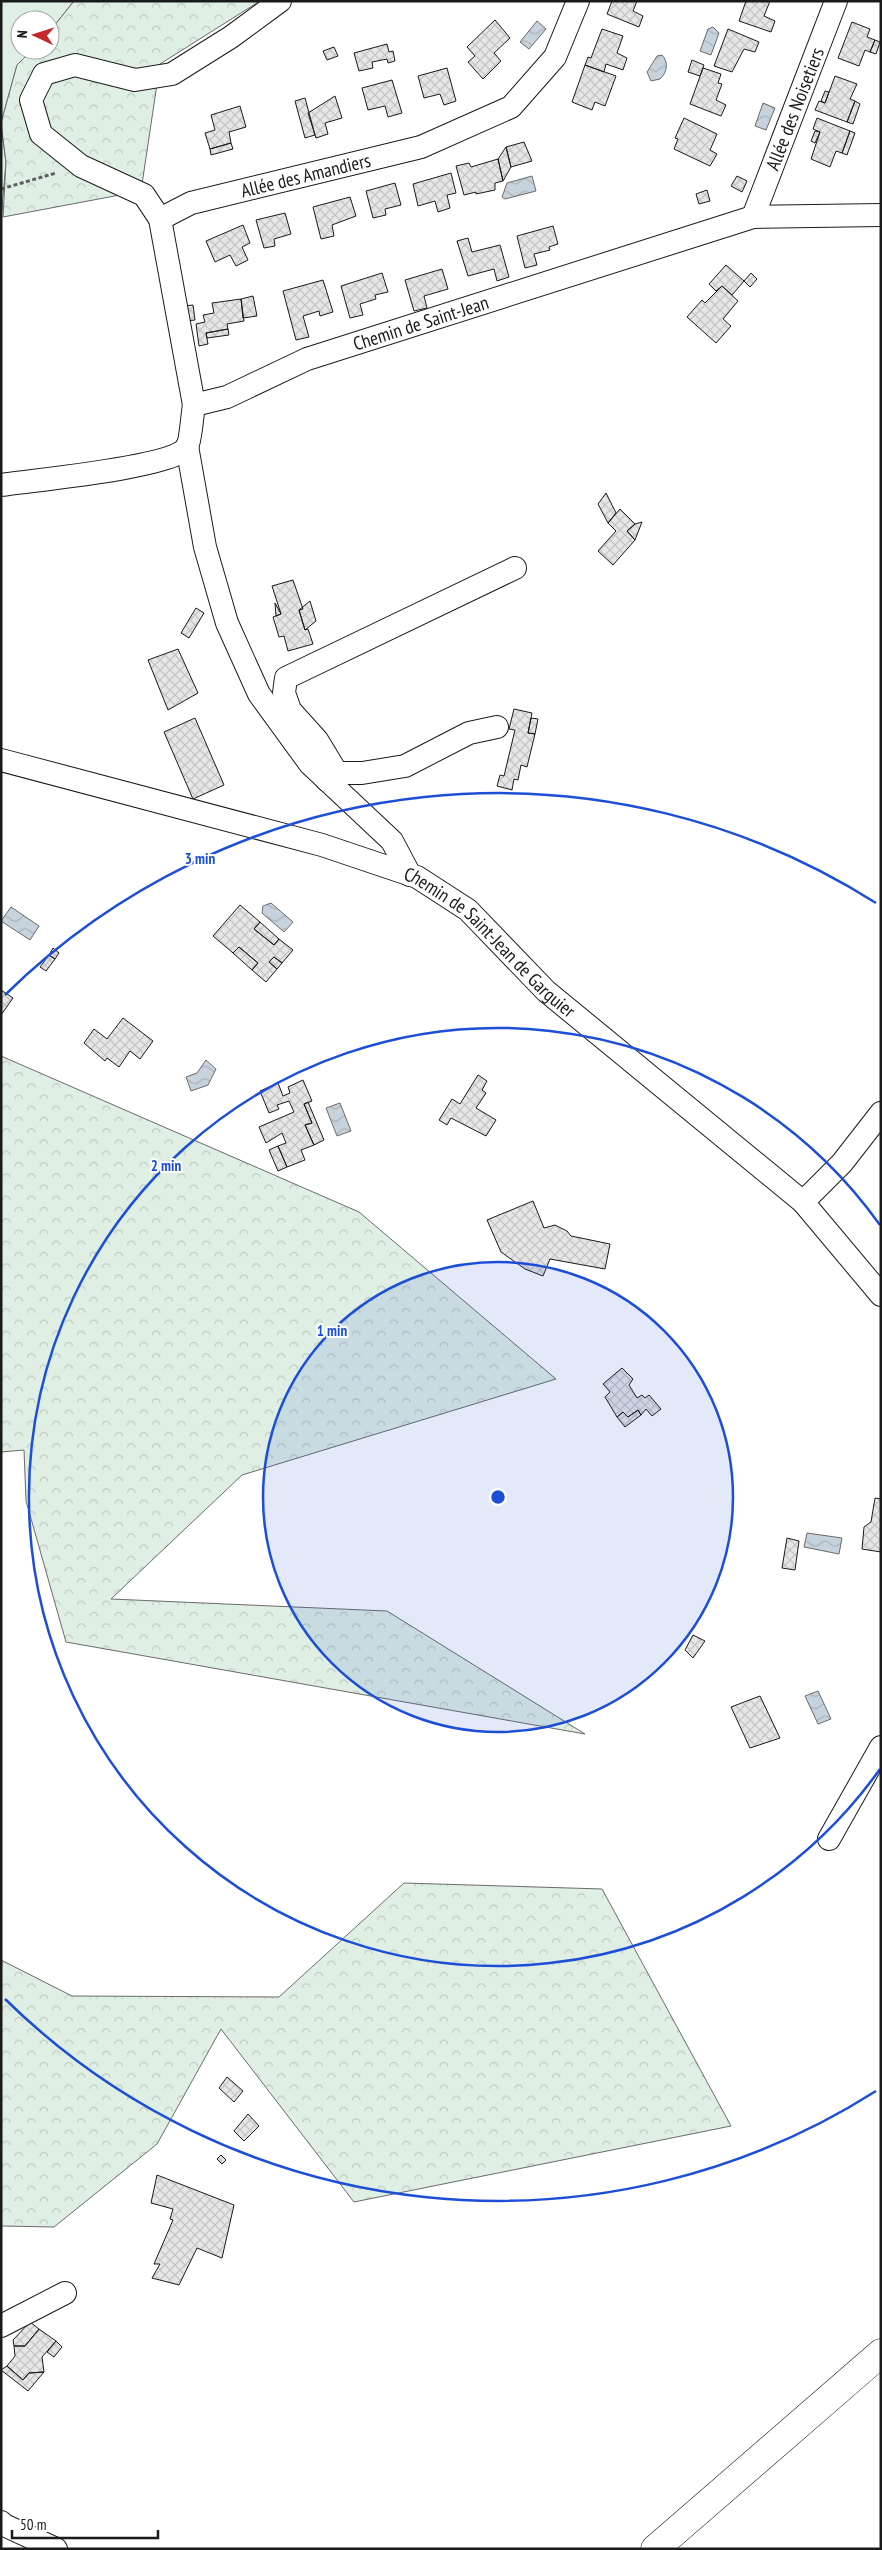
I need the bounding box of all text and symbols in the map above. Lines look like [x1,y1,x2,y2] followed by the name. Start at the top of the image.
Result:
[10,10,60,60] north arrow
[13,30,31,38] text: N
[760,44,829,174] street label: Allée des Noisetiers
[238,148,373,202] street label: Allée des Amandiers
[350,290,492,356] street label: Chemin de Saint-Jean
[185,849,215,868] text: 3 min
[401,862,581,1023] street label: Chemin de Saint-Jean de Garguier
[151,1156,181,1175] text: 2 min
[317,1321,347,1340] text: 1 min
[489,1488,507,1506] centre of rings
[12,2508,159,2540] scale bar
[20,2515,46,2534] text: 50 m

